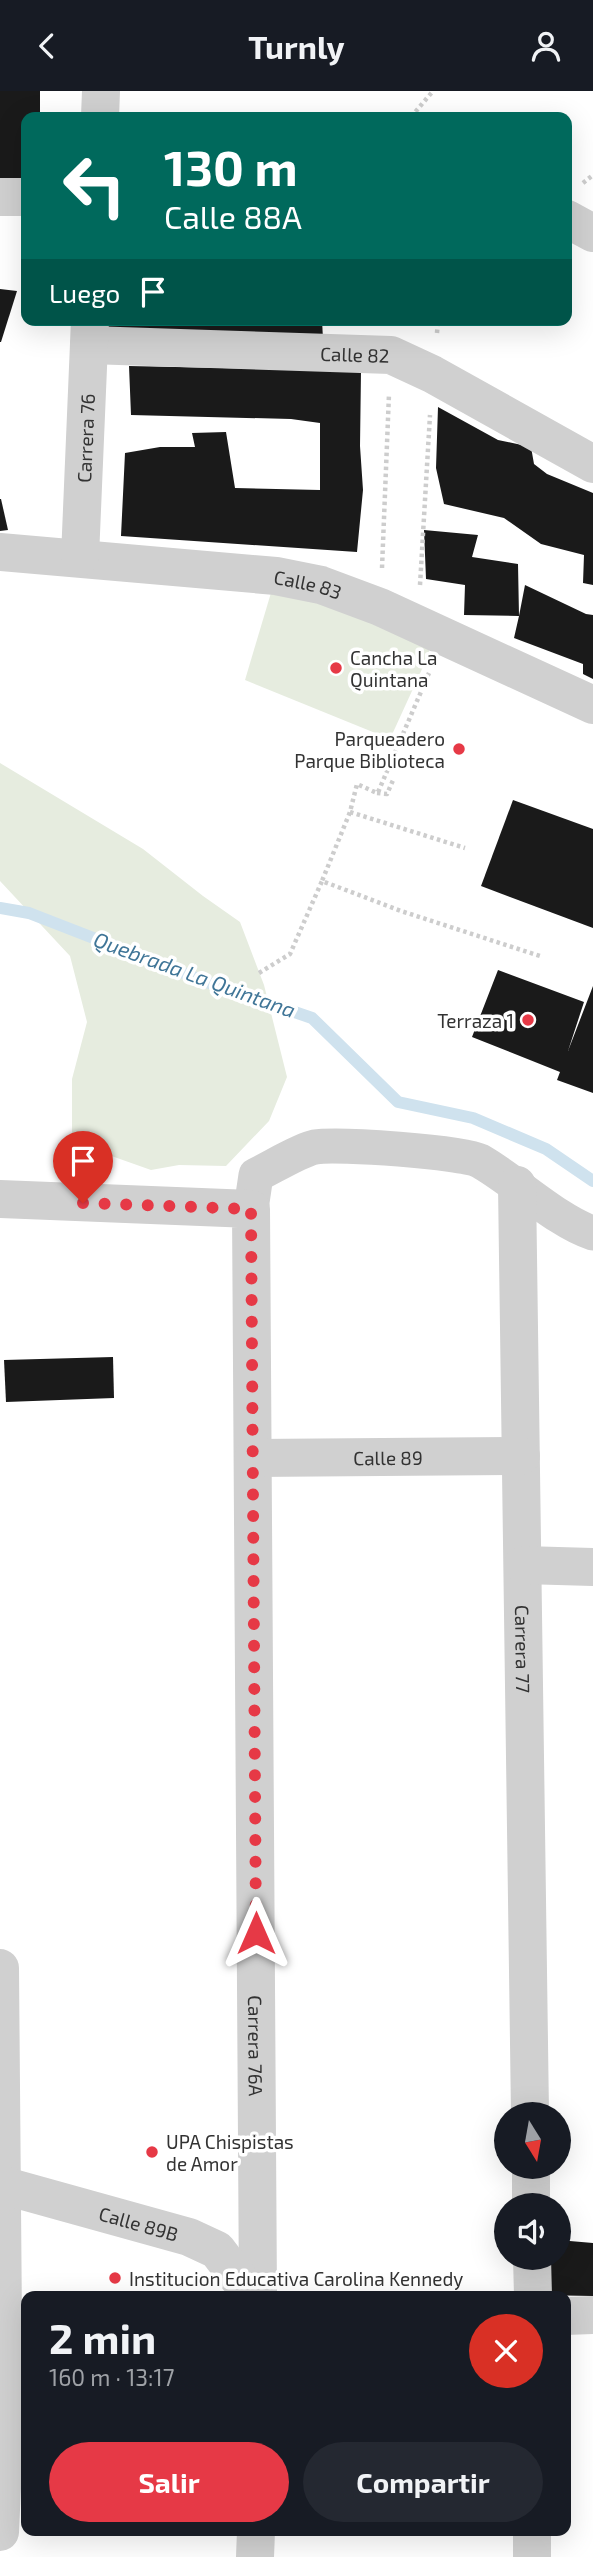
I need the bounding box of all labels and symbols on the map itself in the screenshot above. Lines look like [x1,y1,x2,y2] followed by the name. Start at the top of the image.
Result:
[320,341,390,366] street label: Calle 82
[72,393,98,483] street label: Carrera 76
[272,564,345,603] street label: Calle 83
[350,646,438,691] place label: Cancha La Quintana
[328,660,344,676] marker: Cancha La Quintana
[294,727,445,772] place label: Parqueadero Parque Biblioteca
[451,741,467,757] marker: Parqueadero Parque Biblioteca
[90,926,299,1023] water label: Quebrada La Quintana
[437,1009,514,1032] place label: Terraza 1
[520,1012,536,1028] marker: Terraza 1
[53,1131,113,1203] pin
[353,1445,423,1469] street label: Calle 89
[511,1605,536,1694] street label: Carrera 77
[219,1896,293,1970] position arrow
[245,1995,268,2097] street label: Carrera 76A
[494,2102,570,2179] north arrow
[166,2130,294,2175] place label: UPA Chispistas de Amor
[144,2144,160,2160] marker: UPA Chispistas de Amor
[97,2201,181,2245] street label: Calle 89B
[129,2267,463,2290] place label: Institucion Educativa Carolina Kennedy
[107,2270,123,2286] marker: Institucion Educativa Carolina Kennedy

